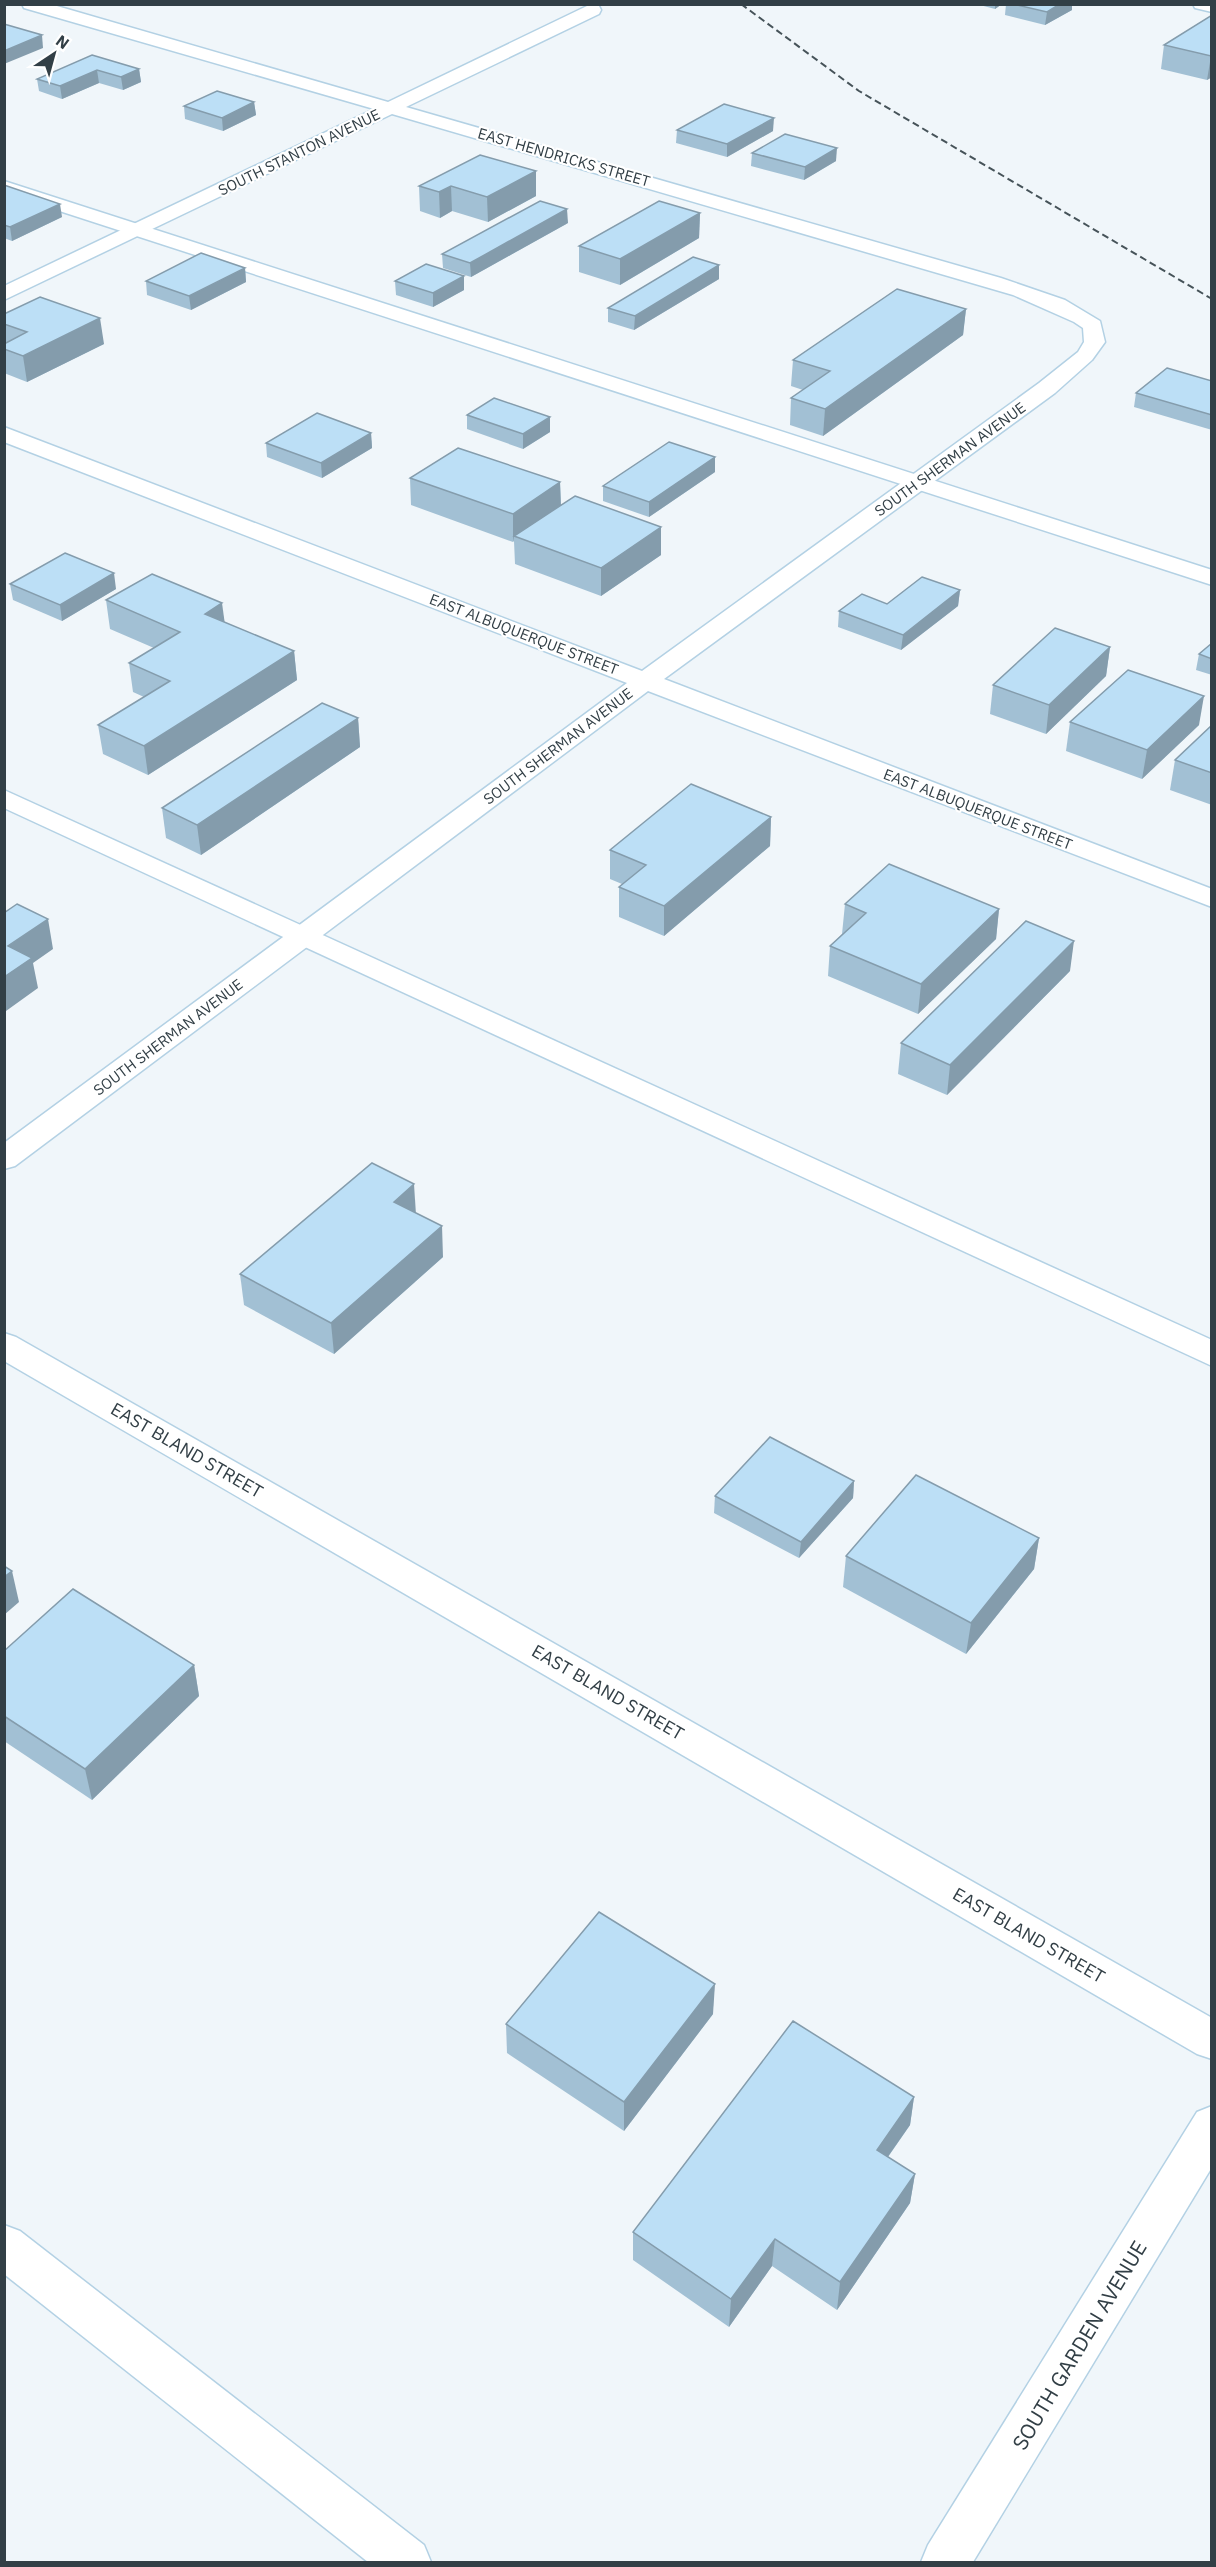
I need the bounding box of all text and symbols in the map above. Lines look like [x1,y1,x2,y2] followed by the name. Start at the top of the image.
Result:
[24,24,84,84] north arrow
[52,30,73,53] text: N
[215,104,383,200] street label: SOUTH STANTON AVENUE
[476,123,653,191] street label: EAST HENDRICKS STREET
[871,398,1029,520] street label: SOUTH SHERMAN AVENUE
[427,589,622,679] street label: EAST ALBUQUERQUE STREET
[480,684,636,808] street label: SOUTH SHERMAN AVENUE
[881,764,1076,854] street label: EAST ALBUQUERQUE STREET
[90,975,246,1099] street label: SOUTH SHERMAN AVENUE
[107,1397,267,1503] street label: EAST BLAND STREET
[528,1639,688,1745] street label: EAST BLAND STREET
[949,1882,1109,1988] street label: EAST BLAND STREET
[1005,2235,1153,2455] street label: SOUTH GARDEN AVENUE

